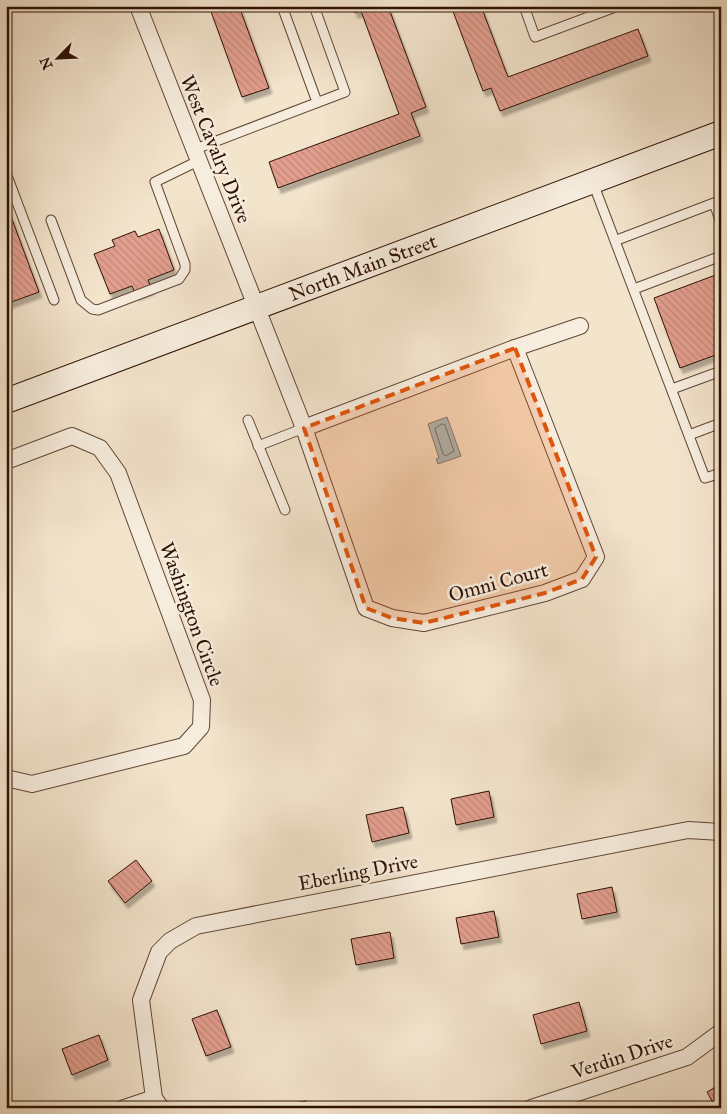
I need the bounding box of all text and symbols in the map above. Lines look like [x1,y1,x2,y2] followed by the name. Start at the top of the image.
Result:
[32,32,82,82] north arrow
[36,54,57,72] text: N
[175,71,257,227] street label: West Cavalry Drive
[285,229,440,306] street label: North Main Street
[154,539,229,690] street label: Washington Circle
[446,557,550,607] street label: Omni Court
[296,849,420,896] street label: Eberling Drive
[567,1028,676,1084] street label: Verdin Drive

